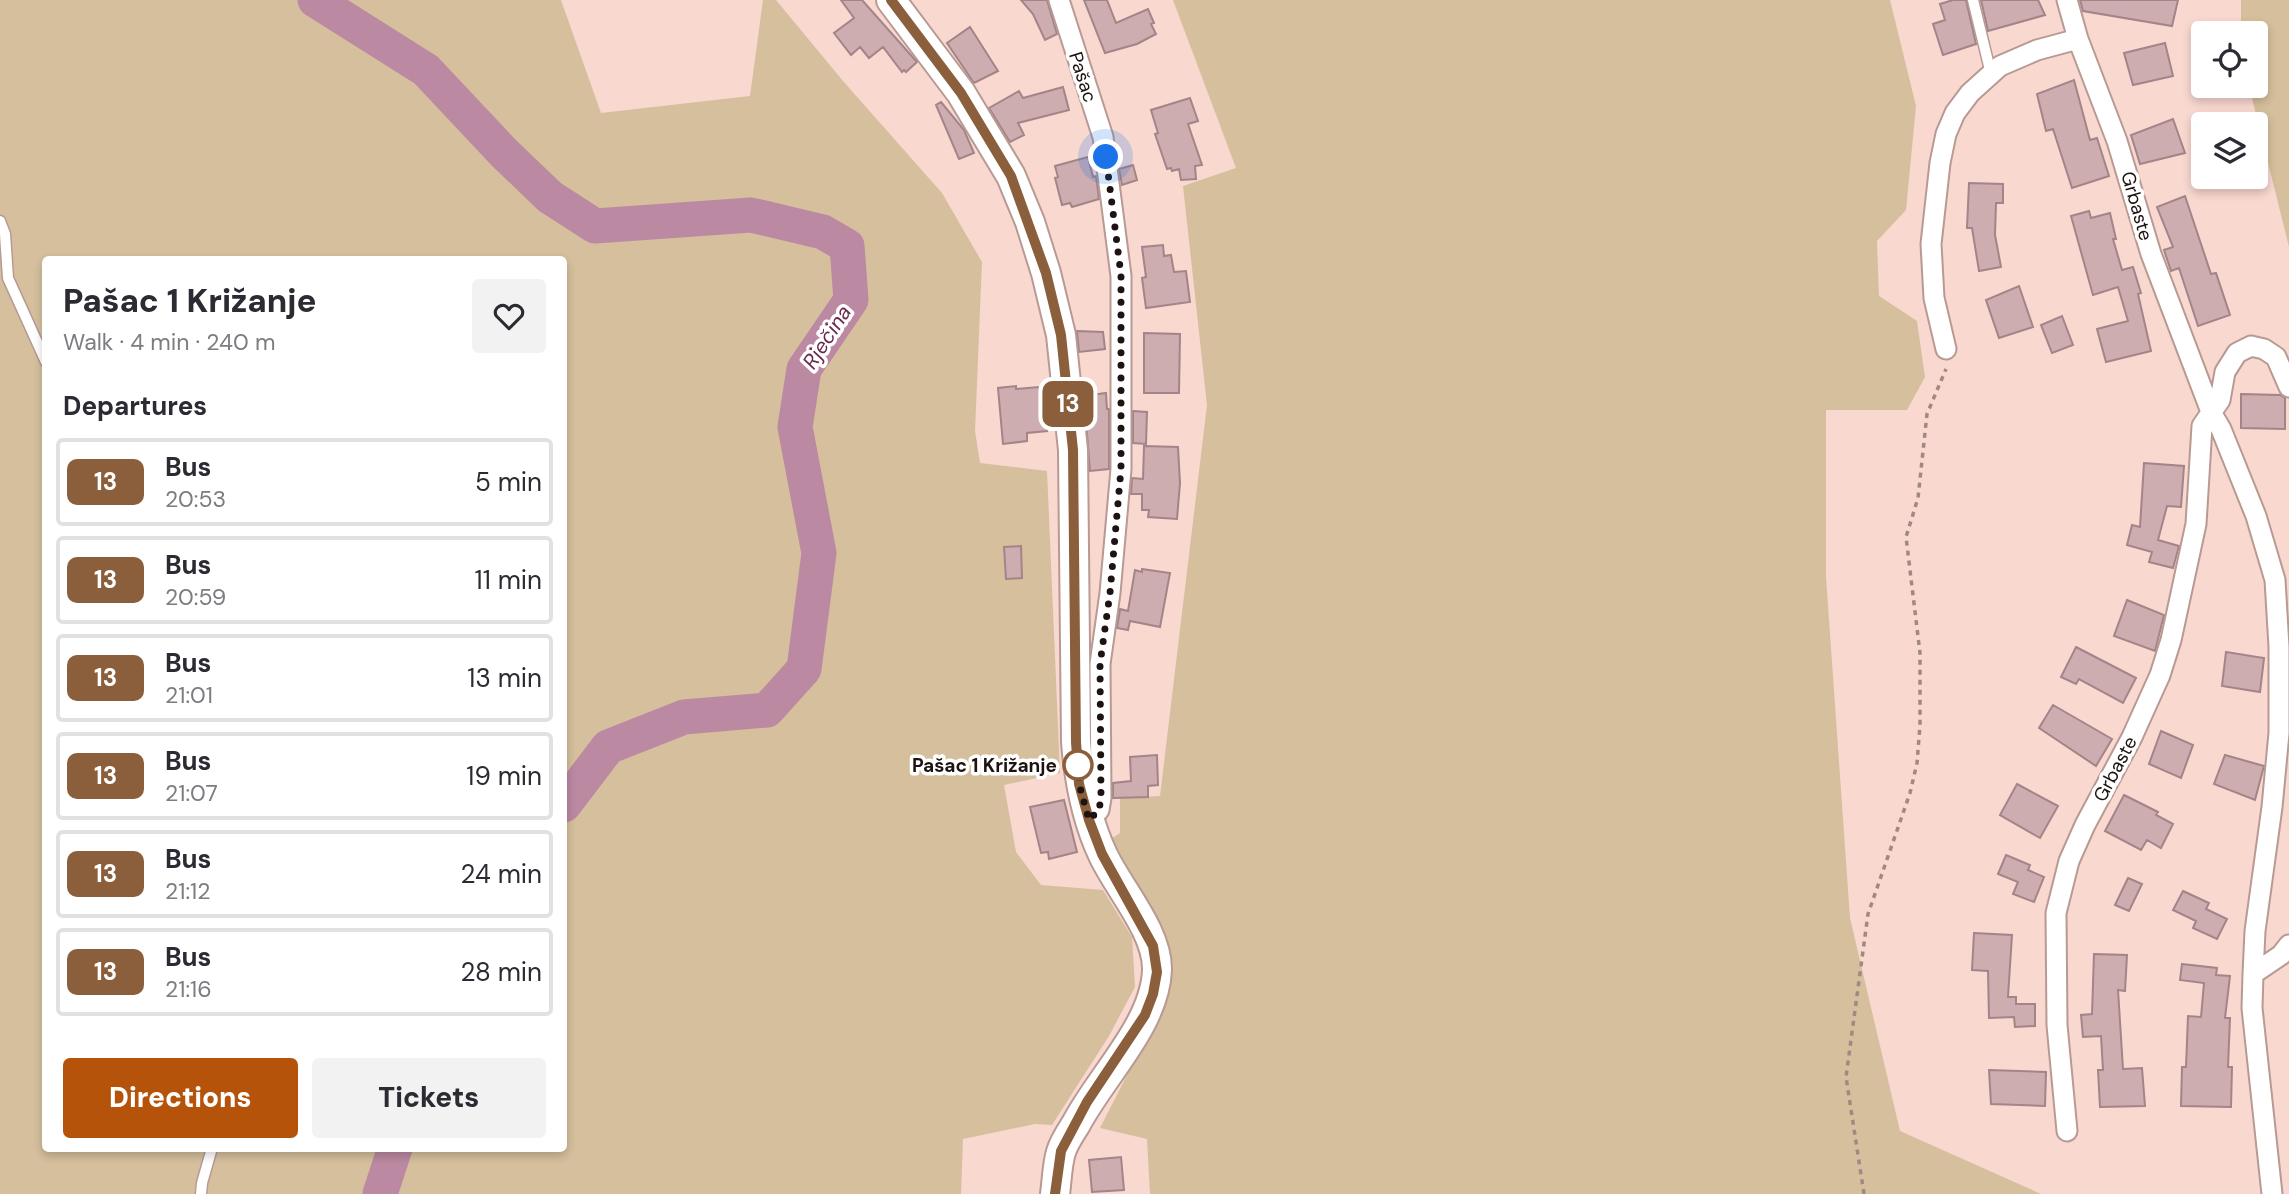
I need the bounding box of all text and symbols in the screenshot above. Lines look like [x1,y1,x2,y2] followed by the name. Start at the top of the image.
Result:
[2191,21,2268,189] map controls
[2191,21,2268,98] button: locate
[1063,49,1103,105] street label: Pašac
[2191,112,2268,189] button: layers
[1088,139,1123,174] your location
[2115,169,2159,243] street label: Grbaste
[63,279,316,322] text: Pašac 1 Križanje
[472,279,546,353] button: heart
[796,300,858,374] water label: Rječina
[63,327,275,357] text: Walk · 4 min · 240 m
[1036,381,1100,427] line badge: 13
[1056,388,1080,419] text: 13
[63,389,207,423] text: Departures
[165,450,211,484] text: Bus
[475,465,542,499] text: 5 min
[94,466,117,497] text: 13
[165,484,226,514] text: 20:53
[165,548,211,582] text: Bus
[475,563,542,597] text: 11 min
[94,564,117,595] text: 13
[165,582,226,612] text: 20:59
[165,646,211,680] text: Bus
[467,661,542,695] text: 13 min
[94,662,117,693] text: 13
[165,680,213,710] text: 21:01
[2087,732,2143,806] street label: Grbaste
[165,744,211,778] text: Bus
[1063,750,1093,780] marker: Pašac 1 Križanje
[912,753,1057,778] place label: Pašac 1 Križanje
[466,759,542,793] text: 19 min
[94,760,117,791] text: 13
[165,778,218,808] text: 21:07
[165,842,211,876] text: Bus
[460,857,542,891] text: 24 min
[94,858,117,889] text: 13
[165,876,211,906] text: 21:12
[165,940,211,974] text: Bus
[460,955,542,989] text: 28 min
[94,956,117,987] text: 13
[165,974,212,1004] text: 21:16
[63,1058,298,1138] button: Directions
[312,1058,546,1138] button: Tickets

